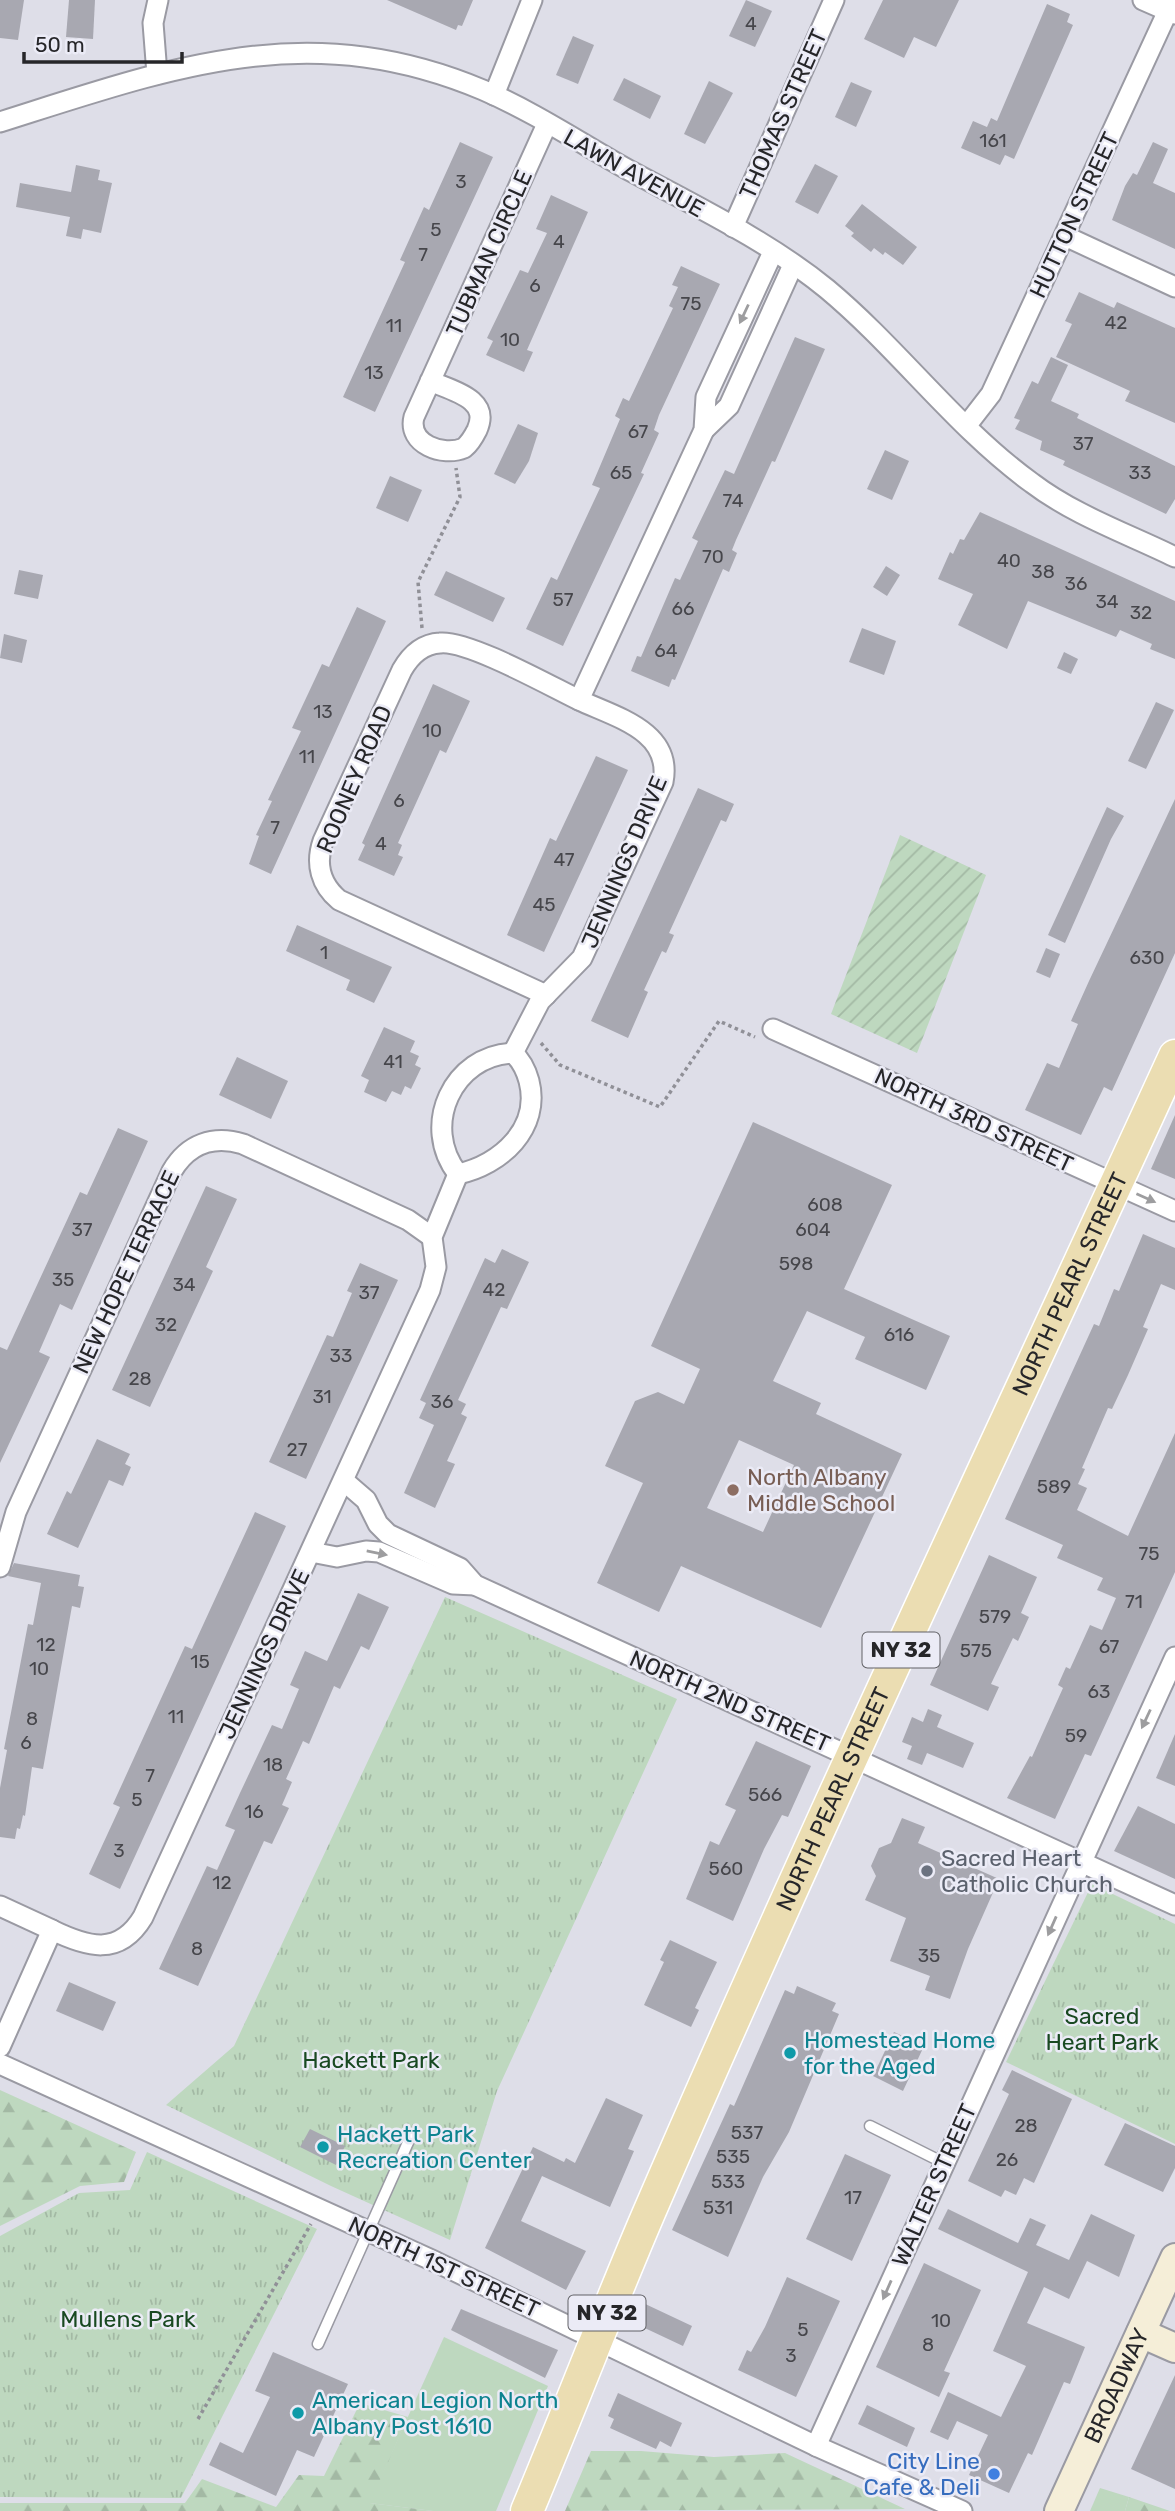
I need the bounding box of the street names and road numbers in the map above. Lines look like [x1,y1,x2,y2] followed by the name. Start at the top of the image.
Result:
[733,25,833,203] street label: THOMAS STREET
[559,123,709,223] street label: LAWN AVENUE
[1023,128,1125,302] street label: HUTTON STREET
[440,166,538,340] street label: TUBMAN CIRCLE
[310,701,398,857] street label: ROONEY ROAD
[575,772,673,952] street label: JENNINGS DRIVE
[870,1062,1078,1178] street label: NORTH 3RD STREET
[67,1166,185,1378] street label: NEW HOPE TERRACE
[1006,1168,1134,1400] street label: NORTH PEARL STREET
[212,1564,316,1744] street label: JENNINGS DRIVE
[862,1632,940,1668] road number: NY 32
[625,1644,835,1758] street label: NORTH 2ND STREET
[770,1683,896,1915] street label: NORTH PEARL STREET
[886,2099,982,2271] street label: WALTER STREET
[344,2210,544,2324] street label: NORTH 1ST STREET
[568,2296,646,2330] road number: NY 32
[1078,2324,1155,2447] street label: BROADWAY

